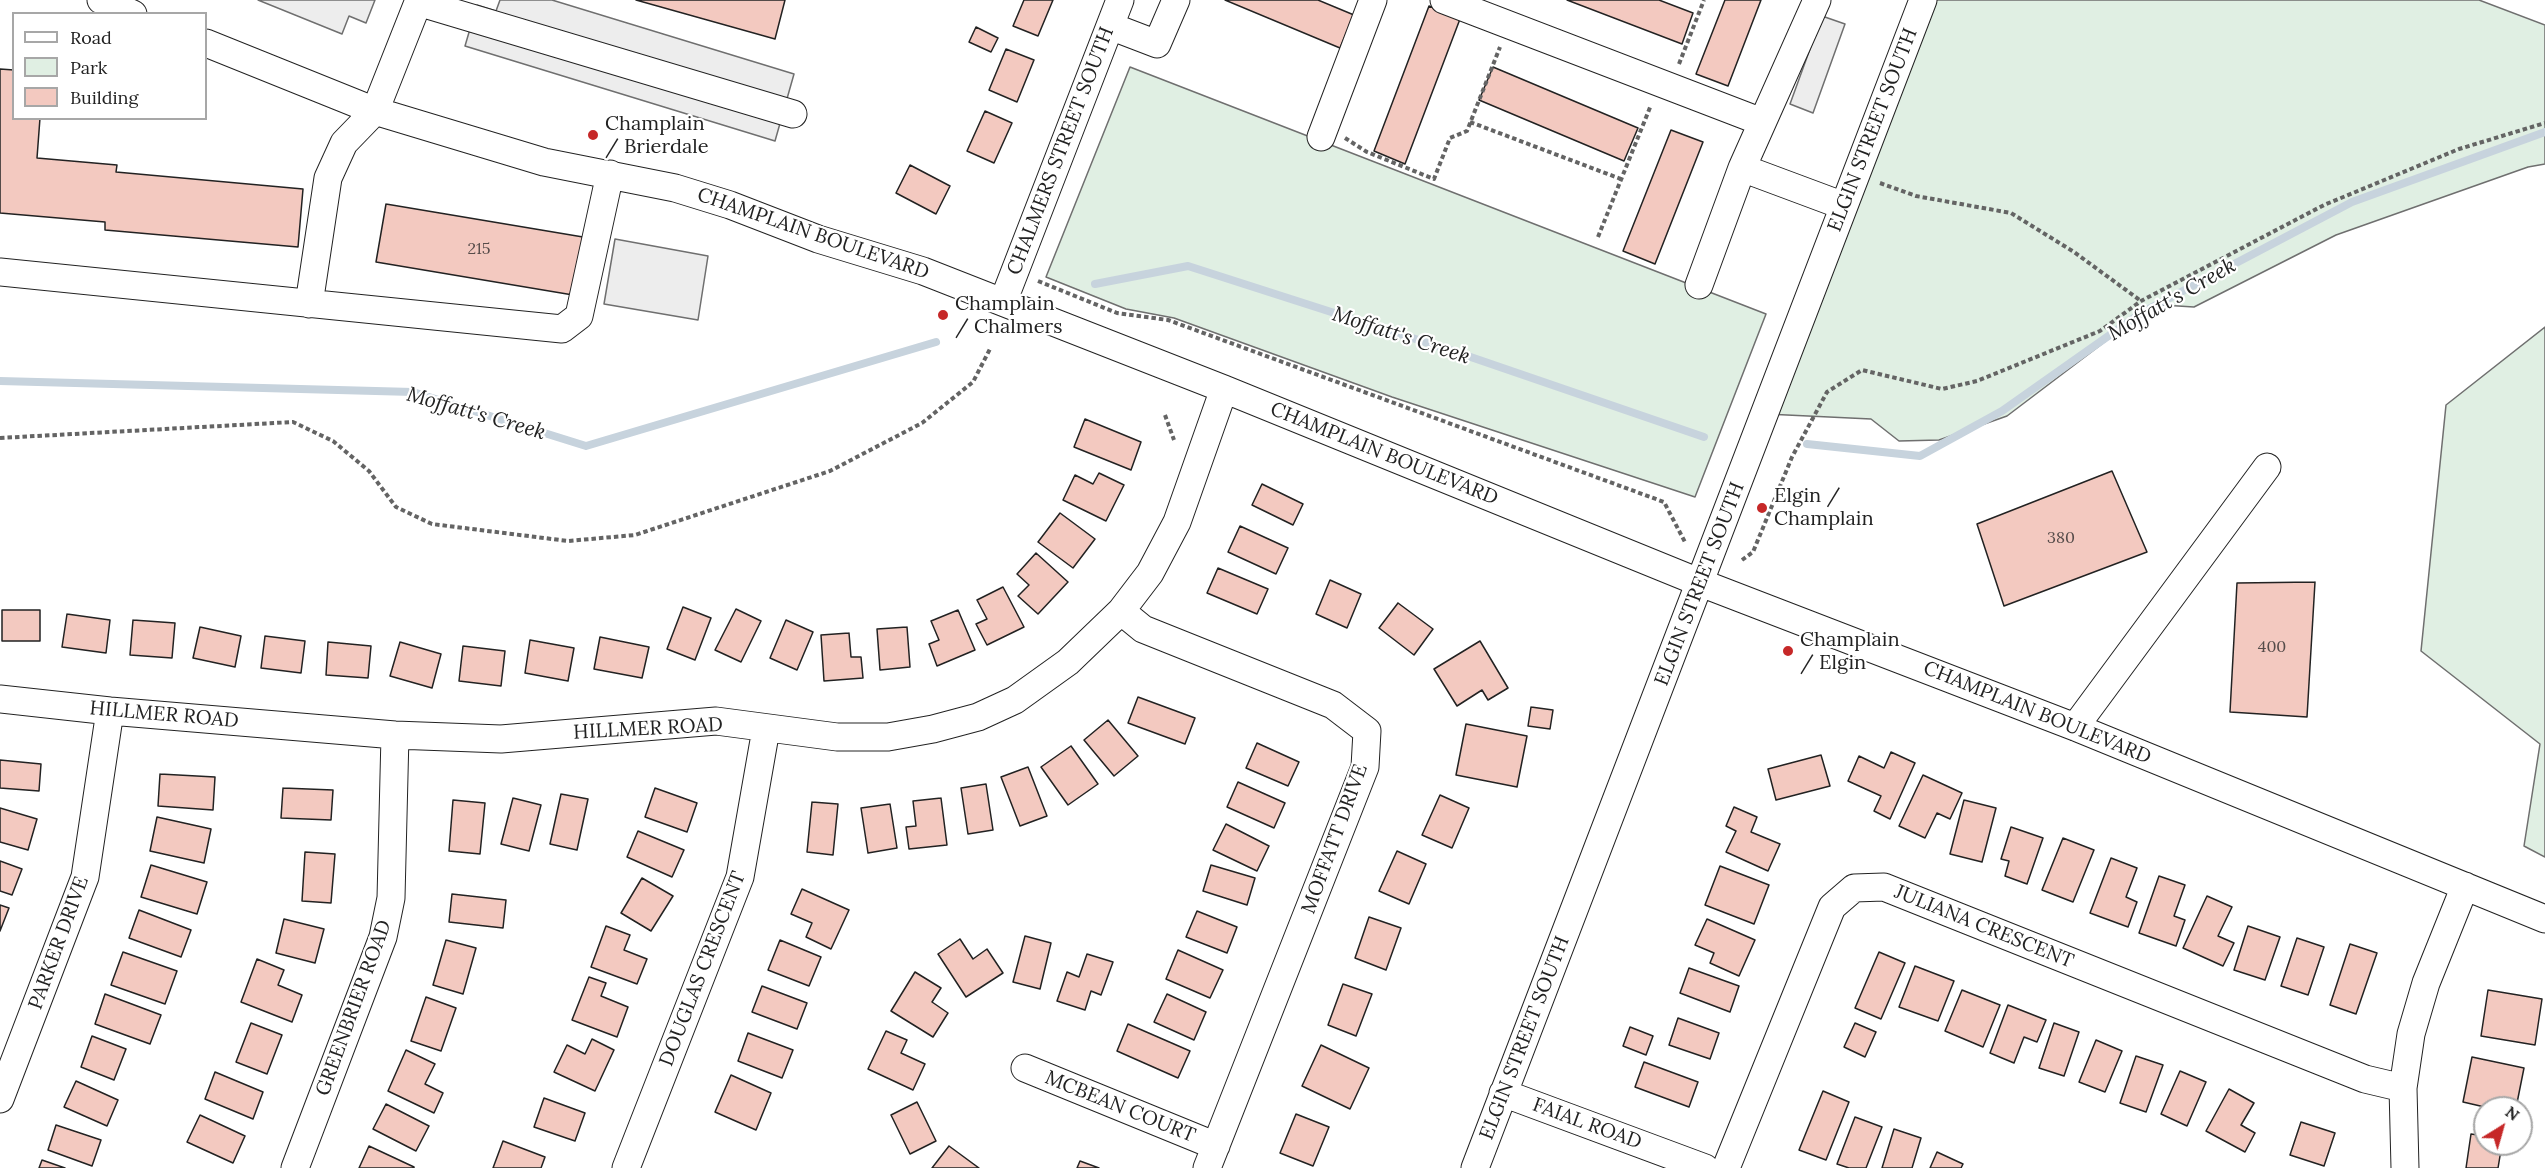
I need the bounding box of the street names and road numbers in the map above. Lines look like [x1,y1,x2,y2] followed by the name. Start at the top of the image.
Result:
[1003,24,1119,278] street label: CHALMERS STREET SOUTH
[1823,25,1923,235] street label: ELGIN STREET SOUTH
[694,183,932,285] street label: CHAMPLAIN BOULEVARD
[1267,397,1501,511] street label: CHAMPLAIN BOULEVARD
[1650,479,1750,689] street label: ELGIN STREET SOUTH
[1920,656,2154,770] street label: CHAMPLAIN BOULEVARD
[88,697,240,733] street label: HILLMER ROAD
[573,713,723,745] street label: HILLMER ROAD
[1297,761,1373,917] street label: MOFFATT DRIVE
[655,868,751,1070] street label: DOUGLAS CRESCENT
[24,873,94,1013] street label: PARKER DRIVE
[1891,880,2077,974] street label: JULIANA CRESCENT
[311,917,397,1099] street label: GREENBRIER ROAD
[1475,933,1575,1143] street label: ELGIN STREET SOUTH
[1041,1066,1199,1148] street label: MCBEAN COURT
[1529,1093,1645,1155] street label: FAIAL ROAD

